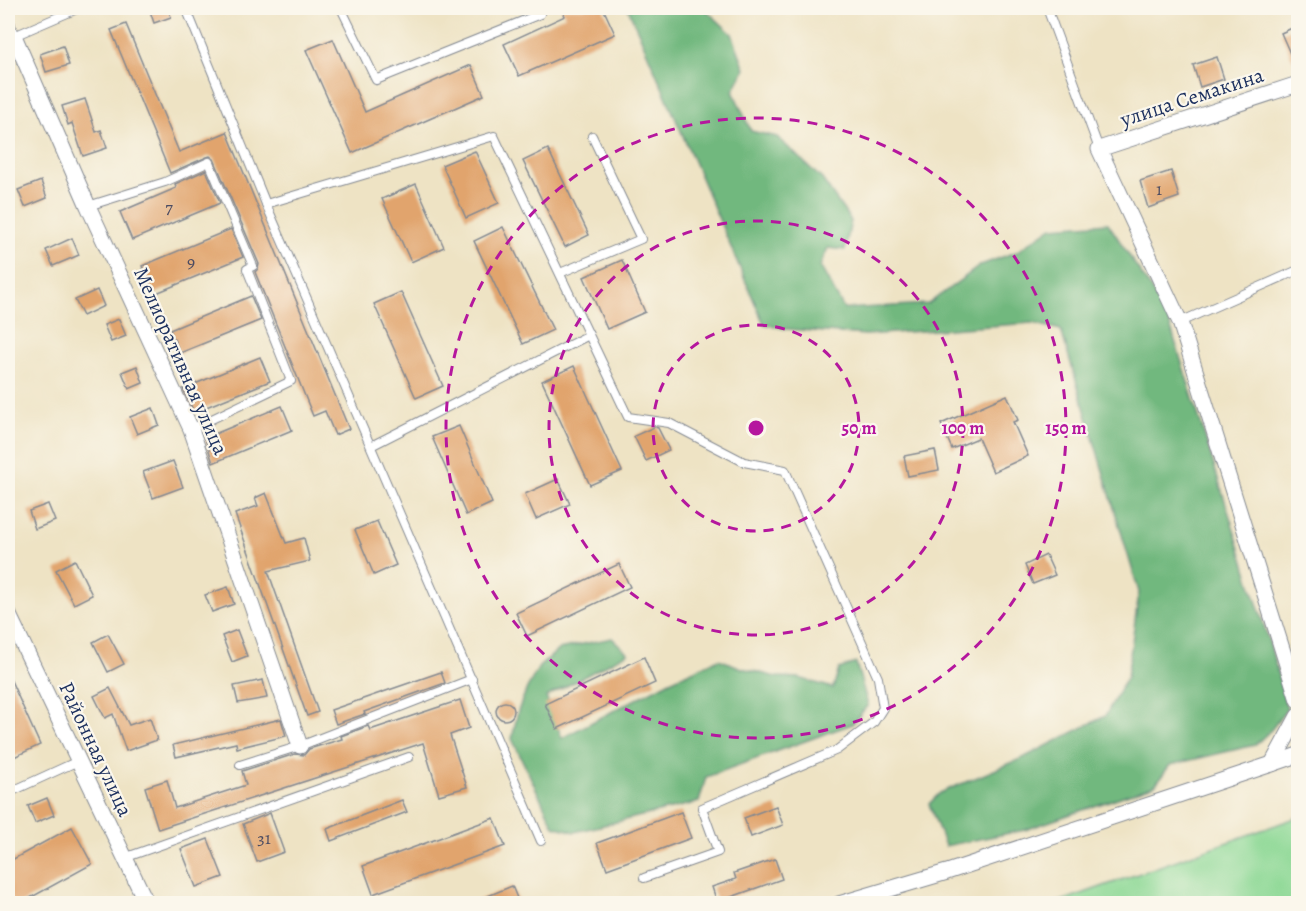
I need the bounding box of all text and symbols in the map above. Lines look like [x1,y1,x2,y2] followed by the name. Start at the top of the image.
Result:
[1116,61,1267,134] street label: улица Семакина
[1156,177,1162,201] house number: 1
[165,195,173,219] house number: 7
[187,250,195,274] house number: 9
[127,263,235,459] street label: Мелиоративная улица
[842,416,876,440] text: 50 m
[942,416,984,440] text: 100 m
[1045,416,1087,440] text: 150 m
[746,418,766,438] centre of rings
[53,677,140,821] street label: Районная улица
[257,826,271,850] house number: 31

